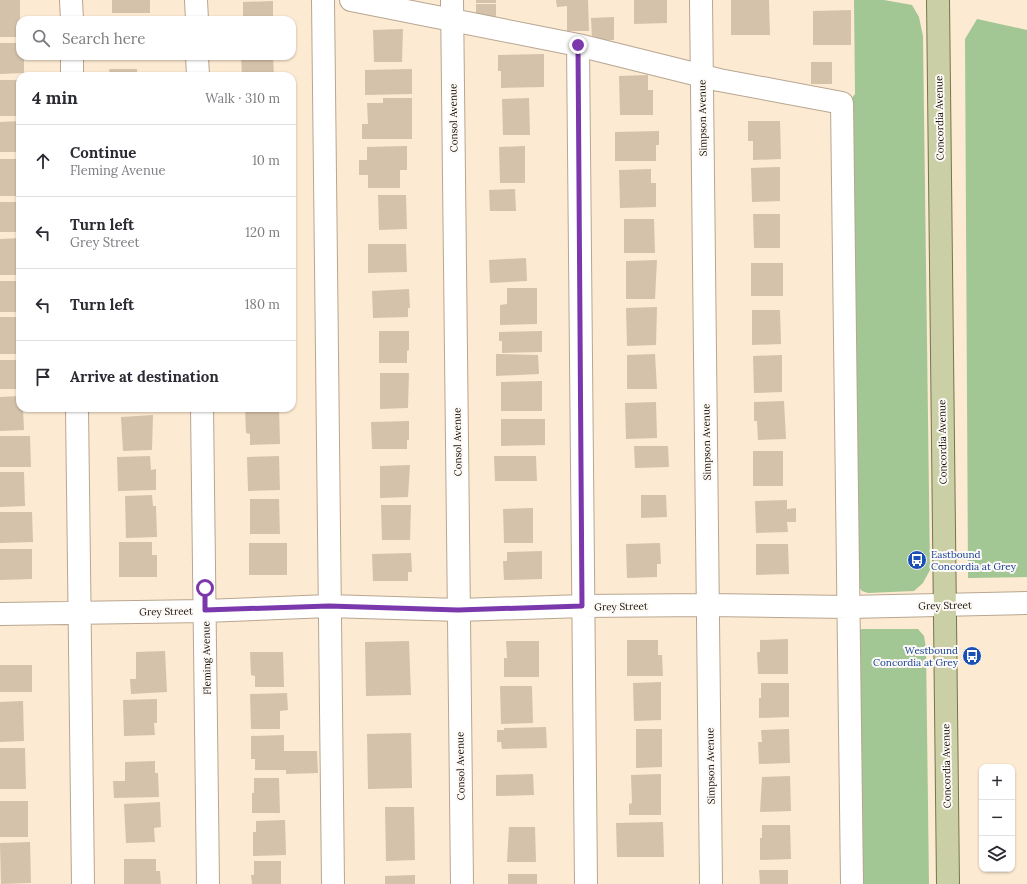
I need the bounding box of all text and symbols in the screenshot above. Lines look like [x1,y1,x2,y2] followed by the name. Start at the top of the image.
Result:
[16,16,296,60] search box
[30,27,52,49] icon: search
[62,29,145,48] text: Search here
[569,36,587,54] route end
[932,75,947,161] street label: Concordia Avenue
[695,79,710,156] street label: Simpson Avenue
[446,83,461,152] street label: Consol Avenue
[32,87,78,109] text: 4 min
[205,90,280,107] text: Walk · 310 m
[70,143,136,162] text: Continue
[32,150,54,172] icon: ahead
[252,152,280,169] text: 10 m
[70,162,166,179] text: Fleming Avenue
[70,215,134,234] text: Turn left
[32,222,54,244] icon: left
[245,224,280,241] text: 120 m
[70,234,140,251] text: Grey Street
[32,294,54,316] icon: left
[70,295,134,314] text: Turn left
[245,296,280,313] text: 180 m
[32,366,54,388] icon: arrive
[70,367,219,386] text: Arrive at destination
[935,399,950,485] street label: Concordia Avenue
[699,403,714,480] street label: Simpson Avenue
[450,407,465,476] street label: Consol Avenue
[931,548,1017,573] place label: Eastbound Concordia at Grey
[906,549,928,571] bus stop icon: Eastbound Concordia at Grey
[196,579,214,597] route start
[918,599,972,612] street label: Grey Street
[594,600,648,613] street label: Grey Street
[139,605,193,618] street label: Grey Street
[199,621,214,695] street label: Fleming Avenue
[873,644,959,669] place label: Westbound Concordia at Grey
[961,645,983,667] bus stop icon: Westbound Concordia at Grey
[939,723,954,809] street label: Concordia Avenue
[703,727,718,804] street label: Simpson Avenue
[453,731,468,800] street label: Consol Avenue
[979,764,1015,872] map controls
[979,764,1015,800] button: +
[979,800,1015,836] button: −
[979,836,1015,872] button: layers

